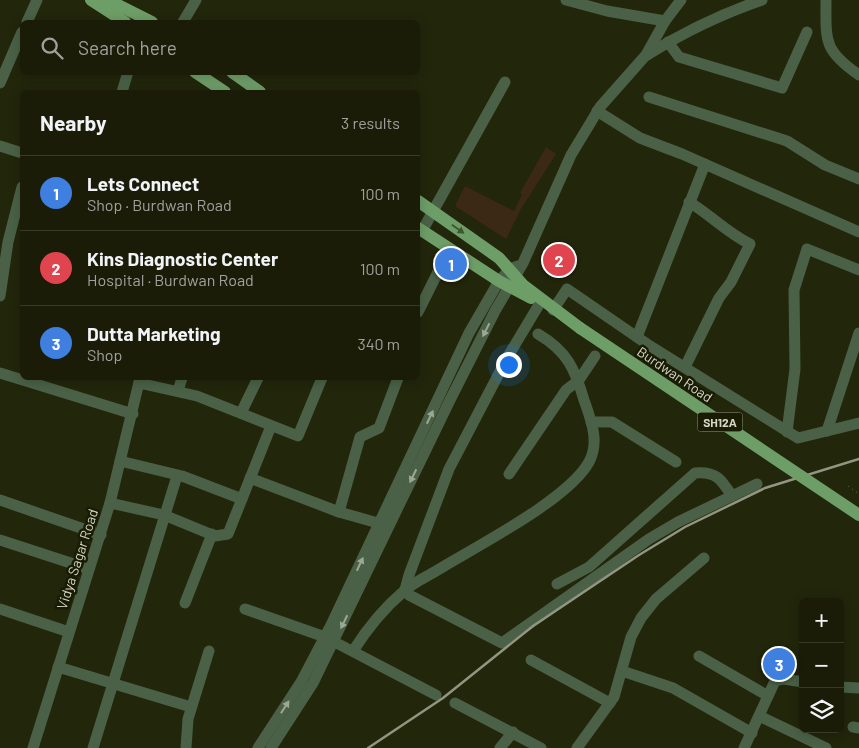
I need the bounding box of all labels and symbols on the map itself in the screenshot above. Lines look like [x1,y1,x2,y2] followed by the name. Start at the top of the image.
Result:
[451,224,464,234] one-way arrow
[543,241,575,279] pin: 2
[435,245,467,283] pin: 1
[482,323,490,337] one-way arrow
[634,343,716,405] street label: Burdwan Road
[496,352,522,378] your location
[427,410,435,424] one-way arrow
[698,412,742,432] road number: SH12A
[409,468,418,483] one-way arrow
[53,507,101,611] street label: Vidya Sagar Road
[356,556,365,571] one-way arrow
[340,615,348,629] one-way arrow
[763,645,795,683] pin: 3
[280,701,290,714] one-way arrow

